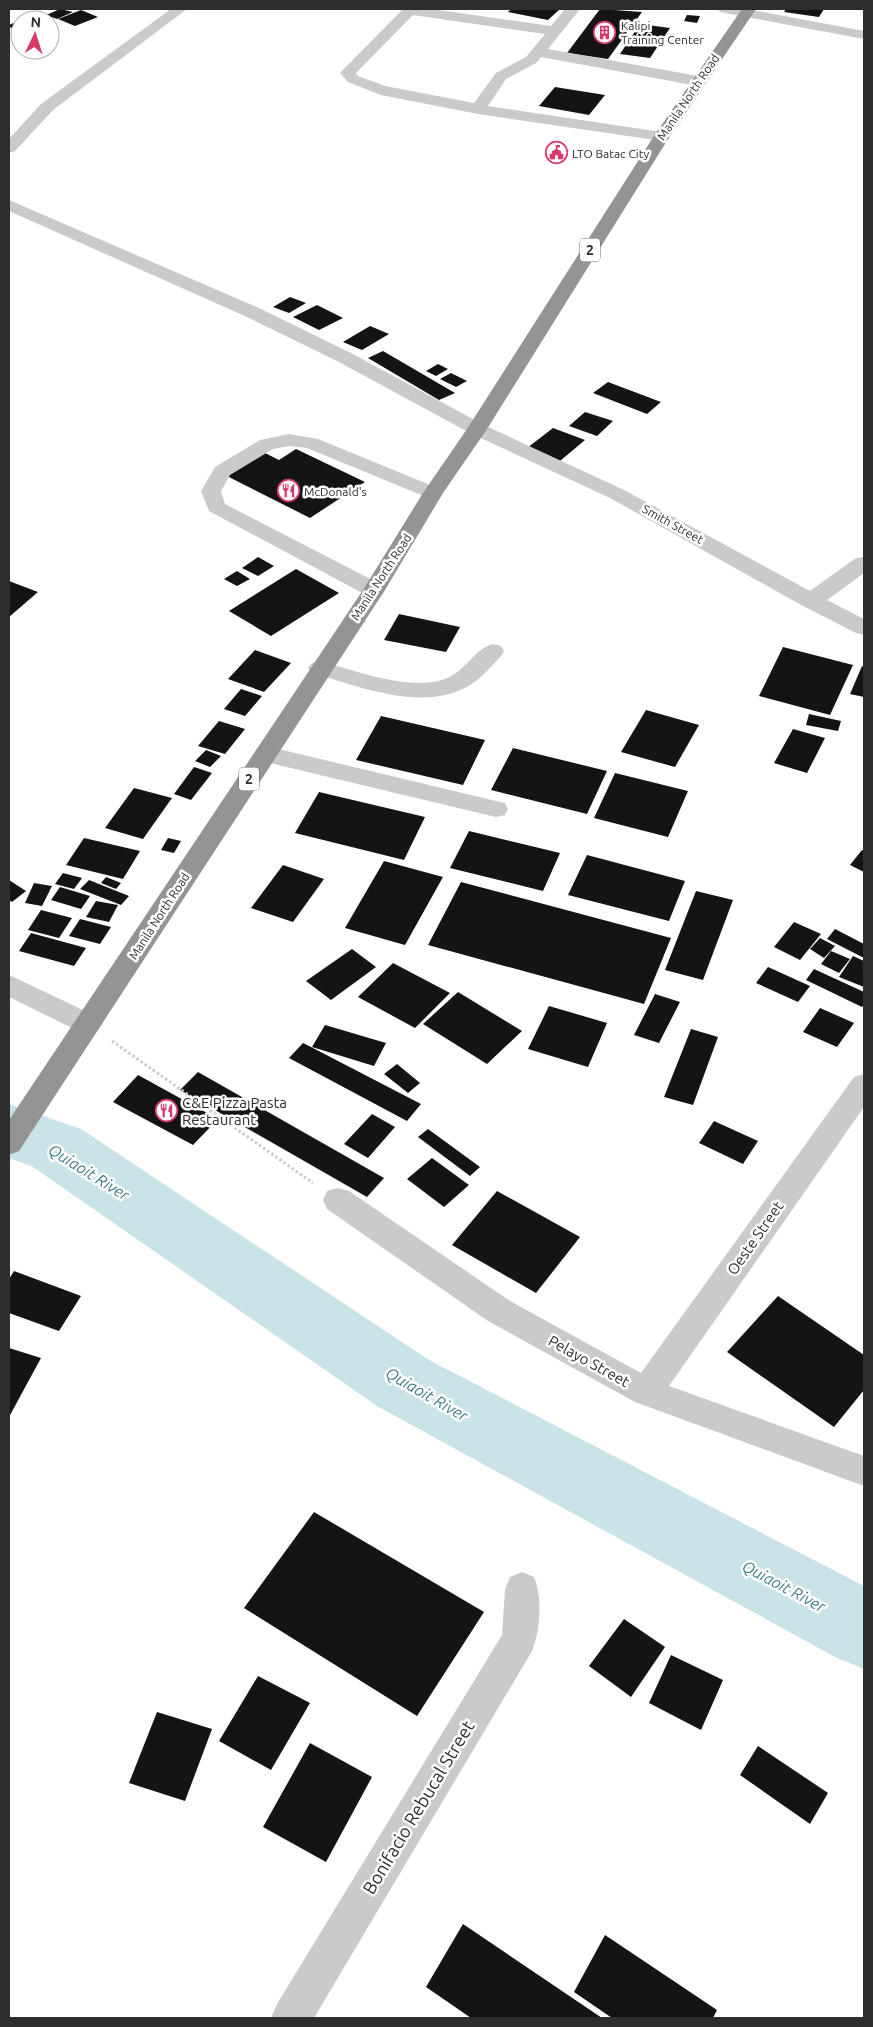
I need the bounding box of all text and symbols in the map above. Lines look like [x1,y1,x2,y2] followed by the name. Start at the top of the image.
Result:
[10,10,60,60] north arrow
[30,14,42,30] text: N
[621,19,704,46] place label: Kalipi Training Center
[593,20,617,44] building icon: Kalipi Training Center
[654,52,722,142] street label: Manila North Road
[544,141,568,165] public building icon: LTO Batac City
[572,147,649,160] place label: LTO Batac City
[580,238,600,262] road number: 2
[276,479,300,503] restaurant icon: McDonald's
[304,485,367,498] place label: McDonald's
[640,502,706,546] street label: Smith Street
[348,531,414,623] street label: Manila North Road
[239,768,259,791] road number: 2
[126,870,192,962] street label: Manila North Road
[182,1094,287,1128] place label: C&E Pizza Pasta Restaurant
[154,1099,178,1123] restaurant icon: C&E Pizza Pasta Restaurant
[45,1140,133,1205] water label: Quiaoit River
[723,1198,787,1278] street label: Oeste Street
[546,1332,633,1390] street label: Pelayo Street
[382,1363,472,1426] water label: Quiaoit River
[739,1557,829,1617] water label: Quiaoit River
[358,1717,478,1897] street label: Bonifacio Rebucal Street

